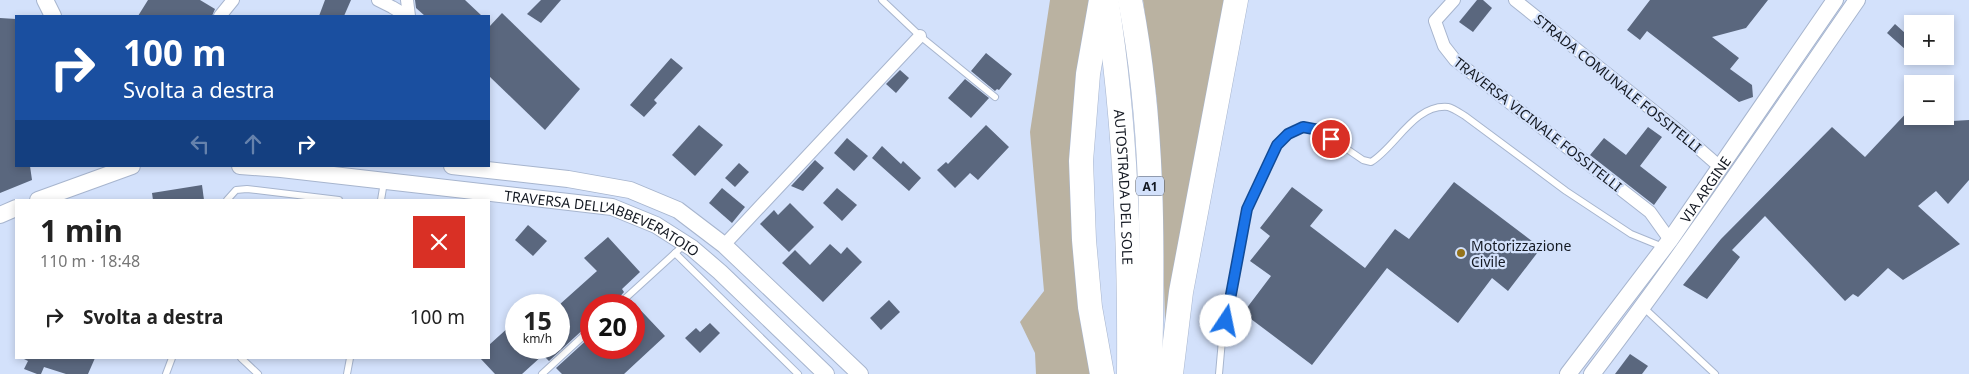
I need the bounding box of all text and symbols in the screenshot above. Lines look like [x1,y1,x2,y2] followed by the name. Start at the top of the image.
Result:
[1531,10,1706,157] street label: STRADA COMUNALE FOSSITELLI
[1904,15,1954,125] map controls
[1904,15,1954,65] button: +
[123,29,226,76] text: 100 m
[40,35,105,100] icon: right
[1450,52,1626,196] street label: TRAVERSA VICINALE FOSSITELLI
[123,74,275,104] text: Svolta a destra
[1904,75,1954,125] button: −
[1110,108,1138,265] street label: AUTOSTRADA DEL SOLE
[1310,118,1352,160] pin
[1317,125,1345,153] icon: arrive
[186,130,214,158] icon: left
[239,130,267,158] icon: ahead
[292,130,320,158] icon: right
[1675,152,1734,226] street label: VIA ARGINE
[1136,177,1164,196] road number: A1
[503,185,704,260] street label: TRAVERSA DELL'ABBEVERATOIO
[40,210,123,251] text: 1 min
[413,216,465,268] button: close
[1471,236,1571,271] place label: Motorizzazione Civile
[1455,247,1467,259] marker: Motorizzazione Civile
[40,250,140,272] text: 110 m · 18:48
[580,294,645,359] speed limit sign: 20
[1199,294,1251,346] position arrow
[40,303,68,331] icon: right
[523,303,552,337] text: 15
[83,304,223,330] text: Svolta a destra
[410,304,465,330] text: 100 m
[523,330,552,347] text: km/h

